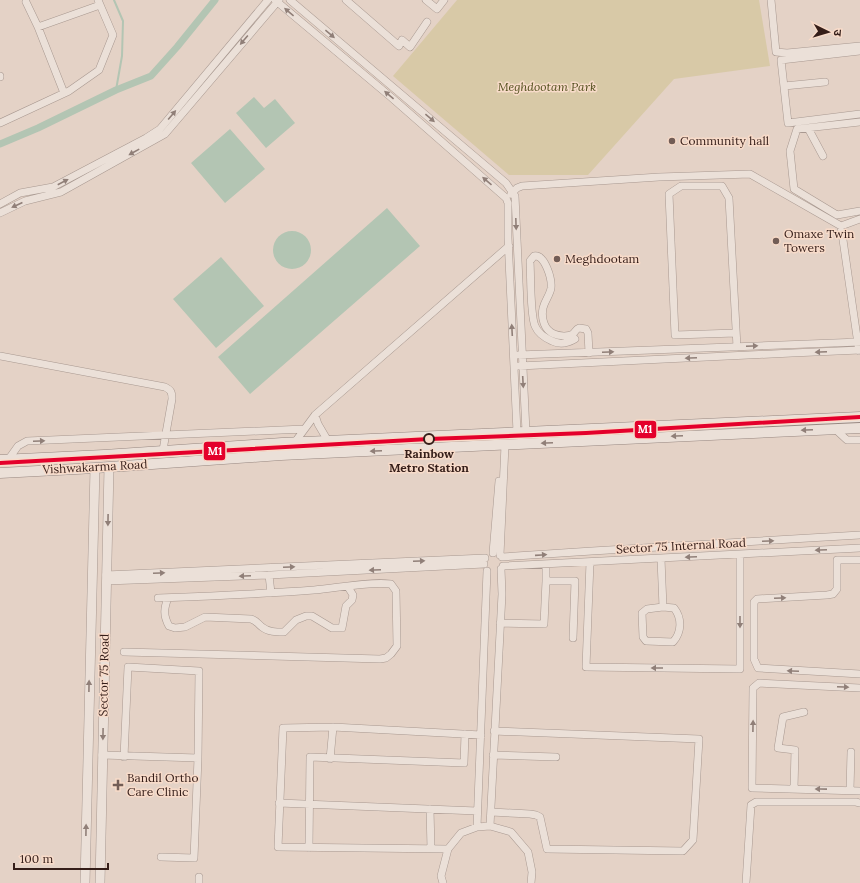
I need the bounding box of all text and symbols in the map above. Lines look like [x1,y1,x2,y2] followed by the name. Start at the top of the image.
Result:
[284,8,295,17] one-way arrow
[808,12,848,52] north arrow
[831,29,845,37] text: उ
[325,30,336,39] one-way arrow
[240,35,249,46] one-way arrow
[498,79,596,94] park label: Meghdootam Park
[384,91,394,100] one-way arrow
[168,109,177,120] one-way arrow
[424,114,435,123] one-way arrow
[680,133,769,148] place label: Community hall
[667,136,677,146] marker: Community hall
[129,148,140,155] one-way arrow
[481,177,492,186] one-way arrow
[57,179,68,185] one-way arrow
[11,202,22,208] one-way arrow
[513,218,520,230] one-way arrow
[784,226,854,255] place label: Omaxe Twin Towers
[771,236,781,246] marker: Omaxe Twin Towers
[565,251,640,266] place label: Meghdootam
[552,254,562,264] marker: Meghdootam
[509,324,516,336] one-way arrow
[746,343,758,350] one-way arrow
[815,348,827,355] one-way arrow
[602,349,615,355] one-way arrow
[685,354,697,361] one-way arrow
[520,376,527,388] one-way arrow
[634,420,657,439] line badge: M1
[637,422,653,436] text: M1
[801,427,813,434] one-way arrow
[423,433,435,445] marker: Rainbow Metro Station
[671,433,683,440] one-way arrow
[33,438,46,444] one-way arrow
[540,440,553,446] one-way arrow
[203,441,226,461] line badge: M1
[207,444,223,458] text: M1
[389,446,469,475] place label: Rainbow Metro Station
[369,448,382,454] one-way arrow
[41,456,148,477] street label: Vishwakarma Road
[105,514,111,527] one-way arrow
[616,535,746,556] street label: Sector 75 Internal Road
[762,537,774,544] one-way arrow
[815,547,827,554] one-way arrow
[535,551,547,558] one-way arrow
[685,554,697,561] one-way arrow
[413,557,425,564] one-way arrow
[283,563,295,570] one-way arrow
[369,566,381,573] one-way arrow
[153,569,165,576] one-way arrow
[238,573,251,579] one-way arrow
[774,594,786,601] one-way arrow
[737,616,743,629] one-way arrow
[95,634,112,716] street label: Sector 75 Road
[650,665,663,671] one-way arrow
[787,667,799,674] one-way arrow
[86,680,93,692] one-way arrow
[837,684,850,690] one-way arrow
[750,719,756,732] one-way arrow
[100,728,106,741] one-way arrow
[127,770,199,799] place label: Bandil Ortho Care Clinic
[112,779,124,791] marker: Bandil Ortho Care Clinic
[814,786,827,792] one-way arrow
[83,823,89,836] one-way arrow
[14,845,108,871] scale bar
[20,851,53,866] text: 100 m

